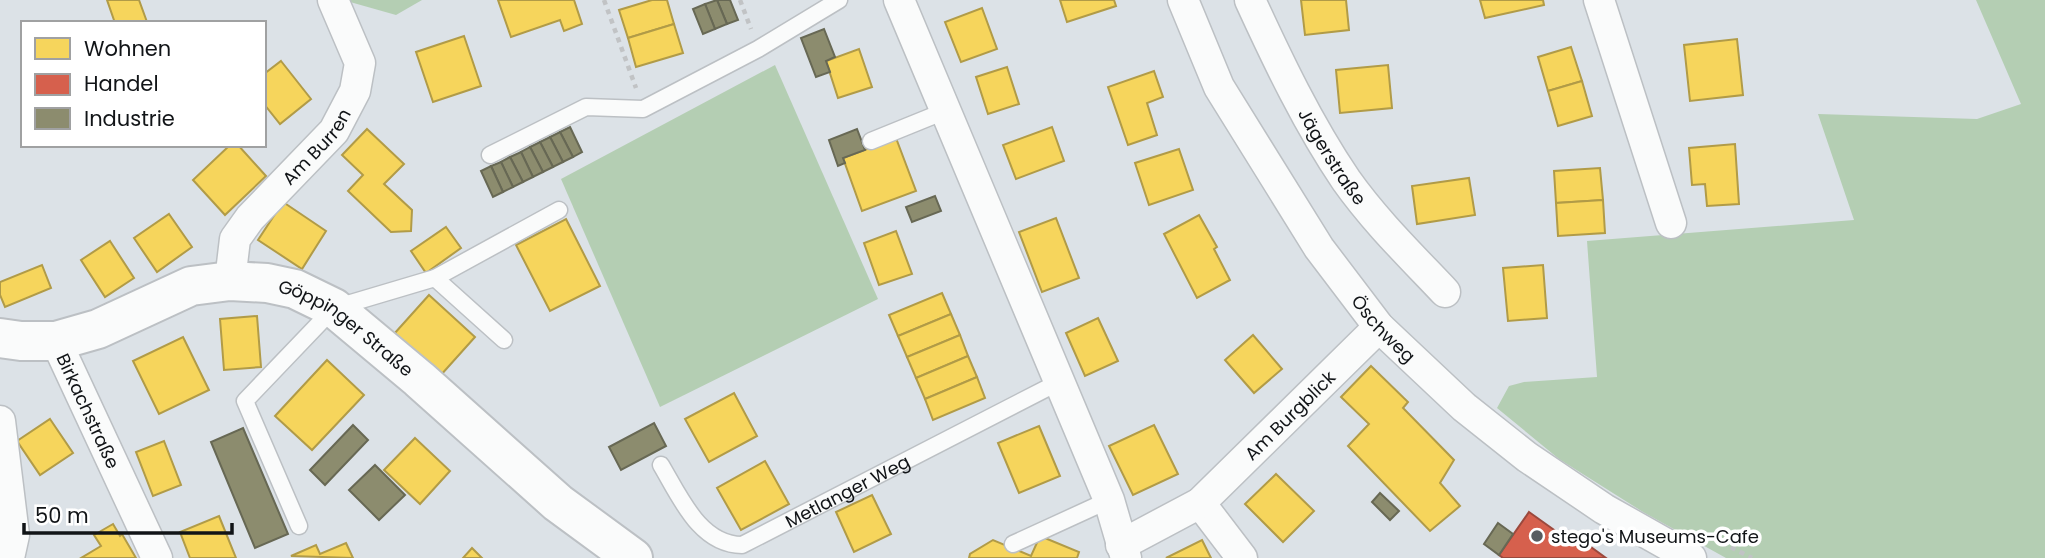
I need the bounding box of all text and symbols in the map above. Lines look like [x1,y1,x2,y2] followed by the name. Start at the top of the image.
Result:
[21,21,266,147] legend
[84,34,171,63] text: Wohnen
[84,69,159,98] text: Handel
[84,104,175,133] text: Industrie
[276,104,356,190] street label: Am Burren
[1293,104,1373,210] street label: Jägerstraße
[276,273,419,382] street label: Göppinger Straße
[1346,289,1421,368] street label: Öschweg
[51,349,126,472] street label: Birkachstraße
[1239,364,1341,465] street label: Am Burgblick
[781,448,914,533] street label: Metlanger Weg
[24,491,233,536] scale bar
[35,501,89,530] text: 50 m
[1551,524,1759,549] place label: stego's Museums-Cafe
[1529,528,1545,544] marker: stego's Museums-Cafe

